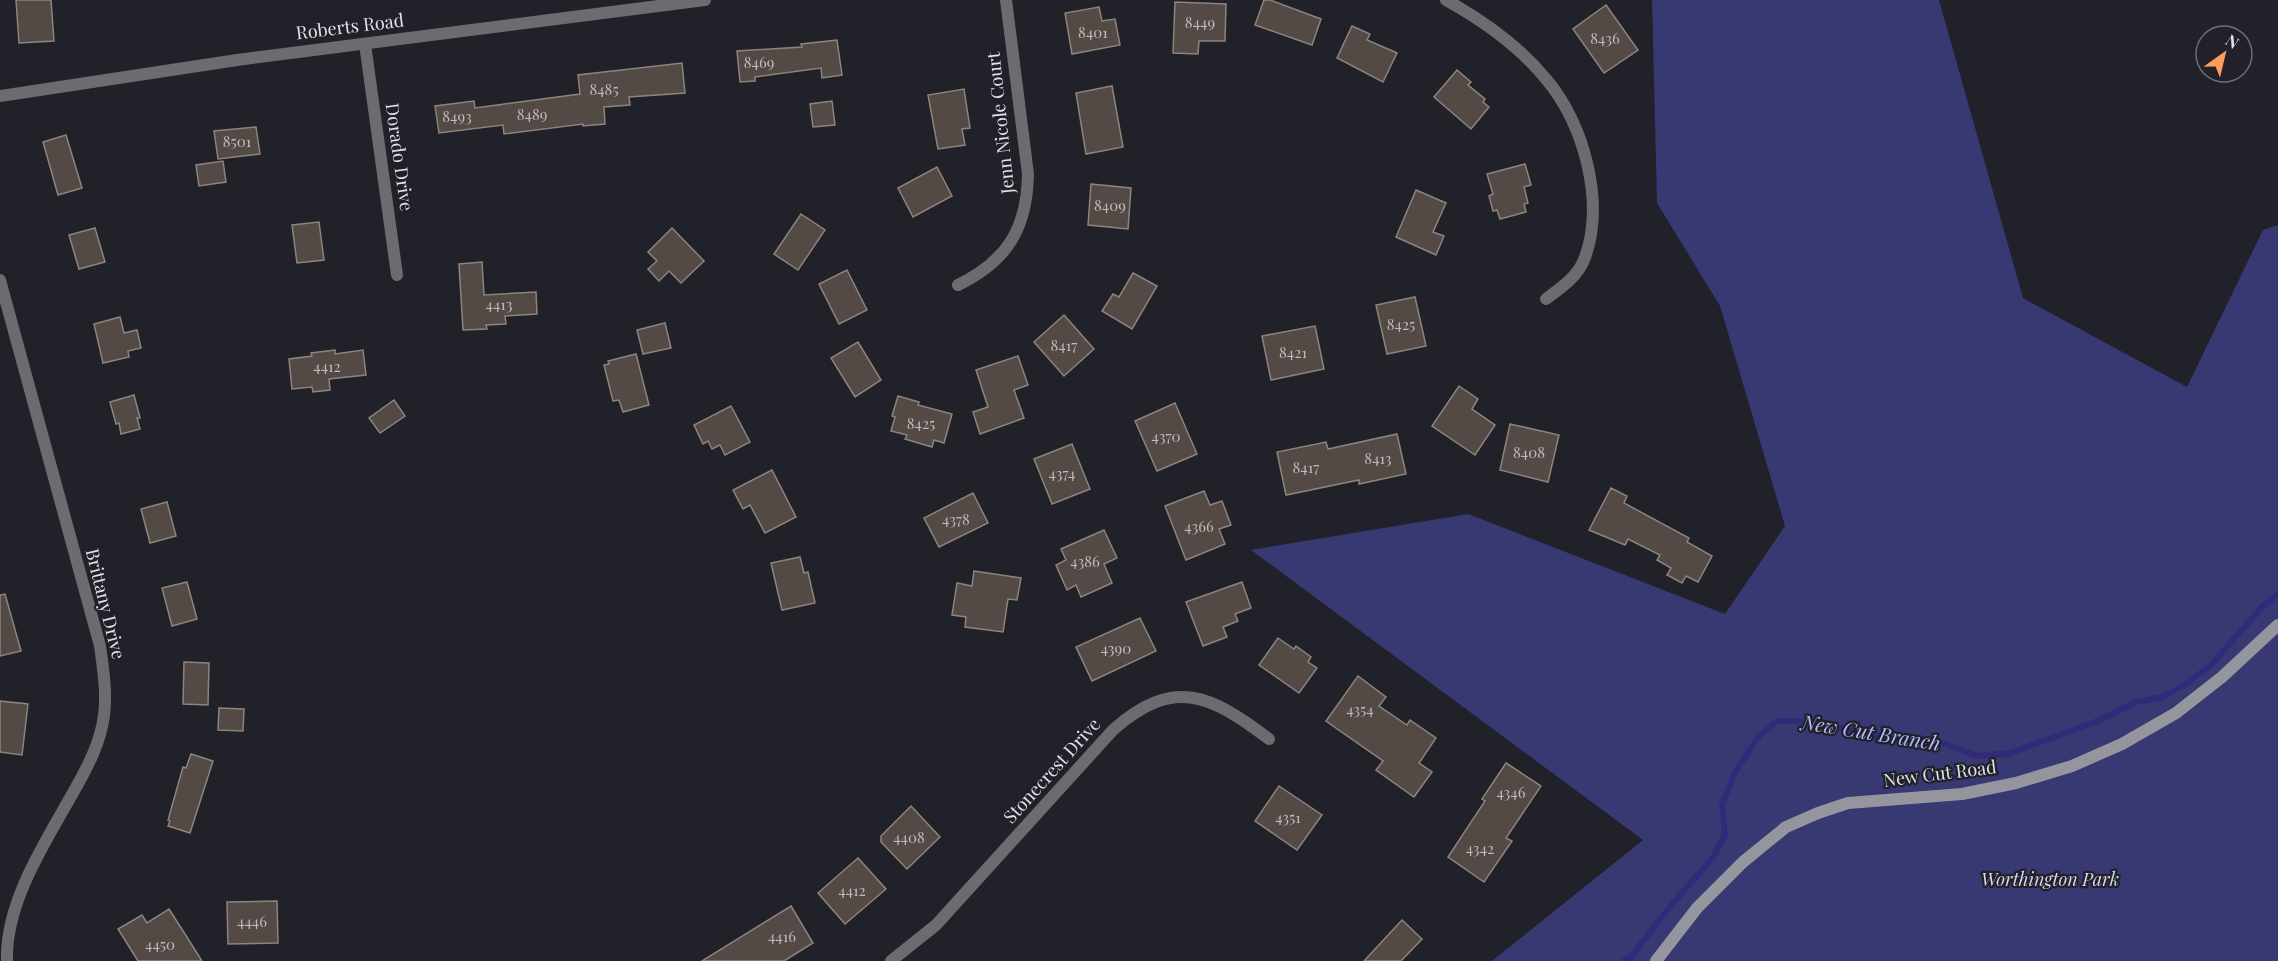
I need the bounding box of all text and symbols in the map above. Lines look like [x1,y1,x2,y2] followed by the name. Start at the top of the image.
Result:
[295,7,406,45] street label: Roberts Road
[1185,12,1215,32] house number: 8449
[1078,22,1108,42] house number: 8401
[2194,24,2254,84] north arrow
[1590,28,1620,48] house number: 8436
[2222,29,2244,53] text: N
[981,50,1019,196] street label: Jenn Nicole Court
[744,52,774,72] house number: 8469
[589,79,619,99] house number: 8485
[381,101,419,212] street label: Dorado Drive
[517,104,547,124] house number: 8489
[442,106,472,126] house number: 8493
[223,131,252,151] house number: 8501
[1094,195,1126,215] house number: 8409
[486,294,513,314] house number: 4413
[1387,314,1415,334] house number: 8425
[1051,335,1077,355] house number: 8417
[1279,342,1307,362] house number: 8421
[313,356,341,376] house number: 4412
[907,413,935,433] house number: 8425
[1152,426,1181,446] house number: 4370
[1513,442,1545,462] house number: 8408
[1364,448,1392,468] house number: 8413
[1293,457,1319,477] house number: 8417
[1049,463,1075,483] house number: 4374
[942,509,970,529] house number: 4378
[1184,516,1214,536] house number: 4366
[81,546,131,662] street label: Brittany Drive
[1070,551,1100,571] house number: 4386
[1101,638,1131,658] house number: 4390
[1346,699,1374,719] house number: 4354
[1798,707,1943,756] water label: New Cut Branch
[998,713,1105,828] street label: Stonecrest Drive
[1882,754,1998,792] street label: New Cut Road
[1496,782,1526,802] house number: 4346
[1275,807,1301,827] house number: 4351
[893,827,925,847] house number: 4408
[1466,838,1494,858] house number: 4342
[1981,867,2119,891] park label: Worthington Park
[838,880,866,900] house number: 4412
[237,911,267,931] house number: 4446
[768,926,796,946] house number: 4416
[145,934,175,954] house number: 4450

